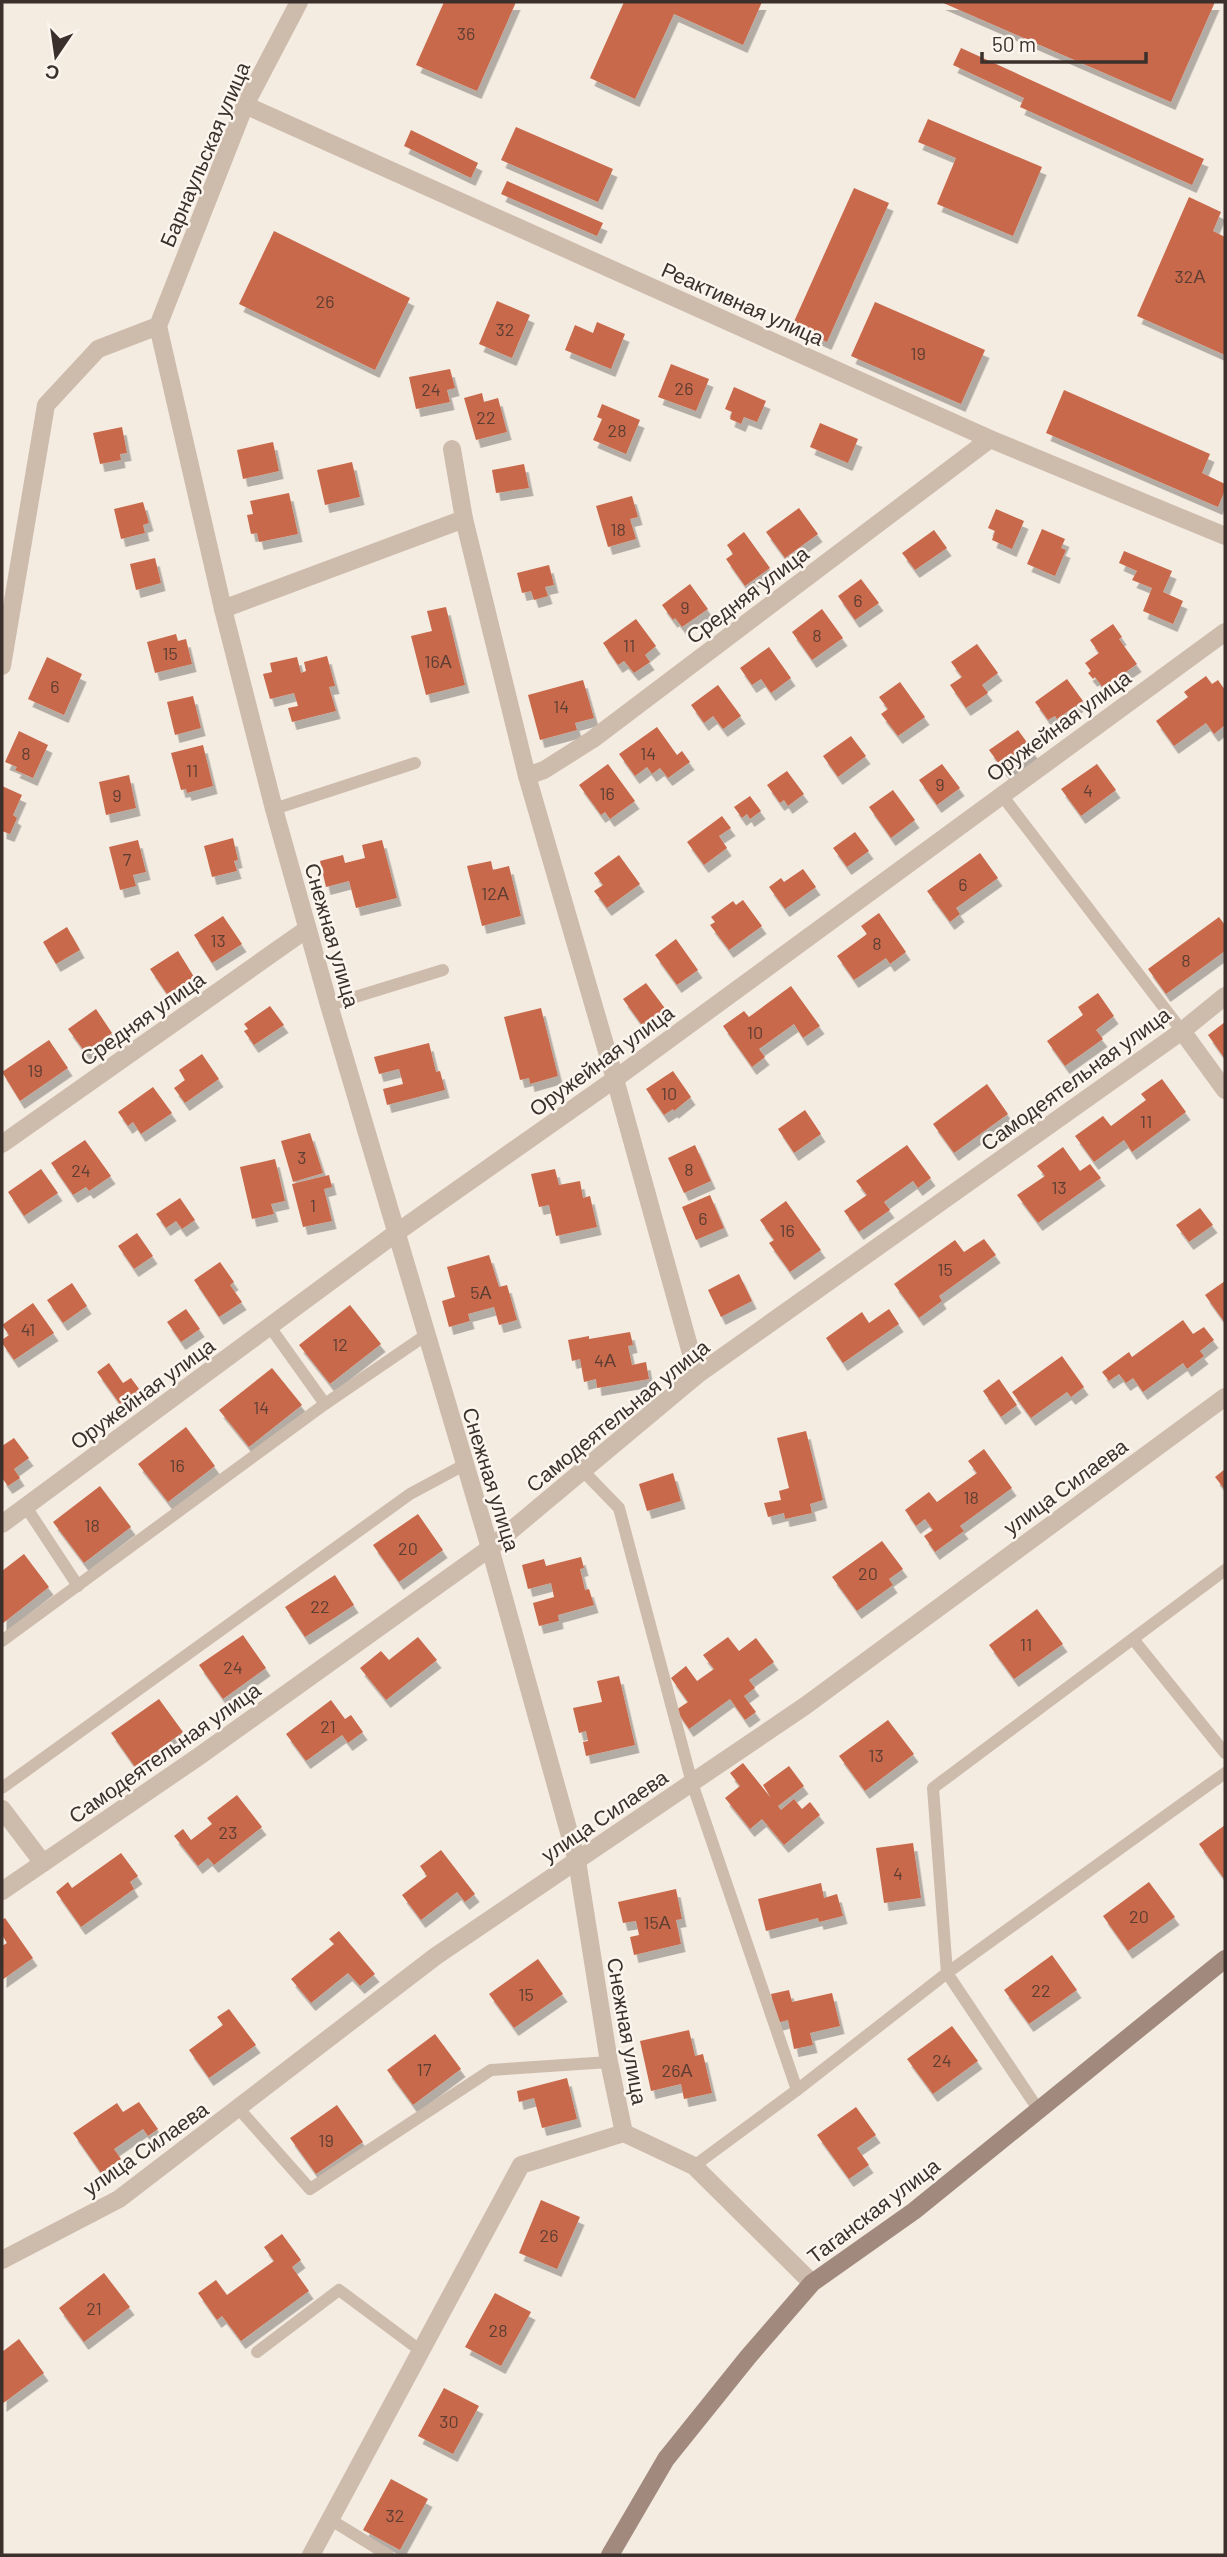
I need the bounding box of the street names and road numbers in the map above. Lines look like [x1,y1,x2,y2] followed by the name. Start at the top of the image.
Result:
[154,57,254,250] street label: Барнаульская улица
[658,256,828,350] street label: Реактивная улица
[681,540,813,648] street label: Средняя улица
[981,664,1135,786] street label: Оружейная улица
[300,860,366,1010] street label: Снежная улица
[75,966,209,1070] street label: Средняя улица
[524,999,678,1121] street label: Оружейная улица
[975,1001,1175,1155] street label: Самодеятельная улица
[65,1332,219,1454] street label: Оружейная улица
[520,1333,714,1497] street label: Самодеятельная улица
[458,1404,526,1554] street label: Снежная улица
[998,1432,1132,1539] street label: улица Силаева
[63,1676,265,1828] street label: Самодеятельная улица
[536,1763,672,1866] street label: улица Силаева
[603,1956,653,2107] street label: Снежная улица
[78,2095,213,2200] street label: улица Силаева
[802,2152,944,2268] street label: Таганская улица

